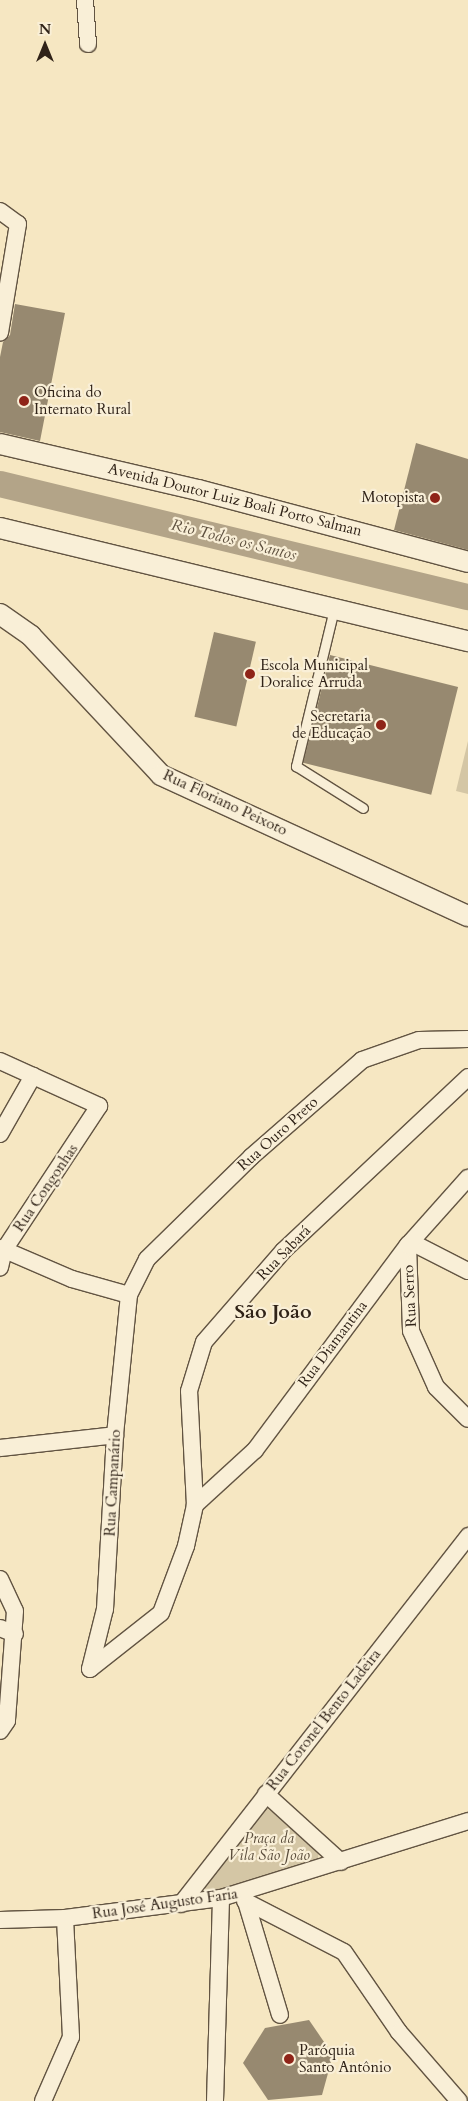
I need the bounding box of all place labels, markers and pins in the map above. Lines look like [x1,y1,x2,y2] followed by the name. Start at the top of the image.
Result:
[34,383,131,418] place label: Oficina do Internato Rural
[18,395,30,407] marker: Oficina do Internato Rural
[361,489,425,507] place label: Motopista
[429,492,441,504] marker: Motopista
[260,656,368,691] place label: Escola Municipal Doralice Arruda
[244,668,256,680] marker: Escola Municipal Doralice Arruda
[292,707,371,742] place label: Secretaria de Educação
[375,719,387,731] marker: Secretaria de Educação
[299,2041,391,2076] place label: Paróquia Santo Antônio
[283,2053,295,2065] marker: Paróquia Santo Antônio

